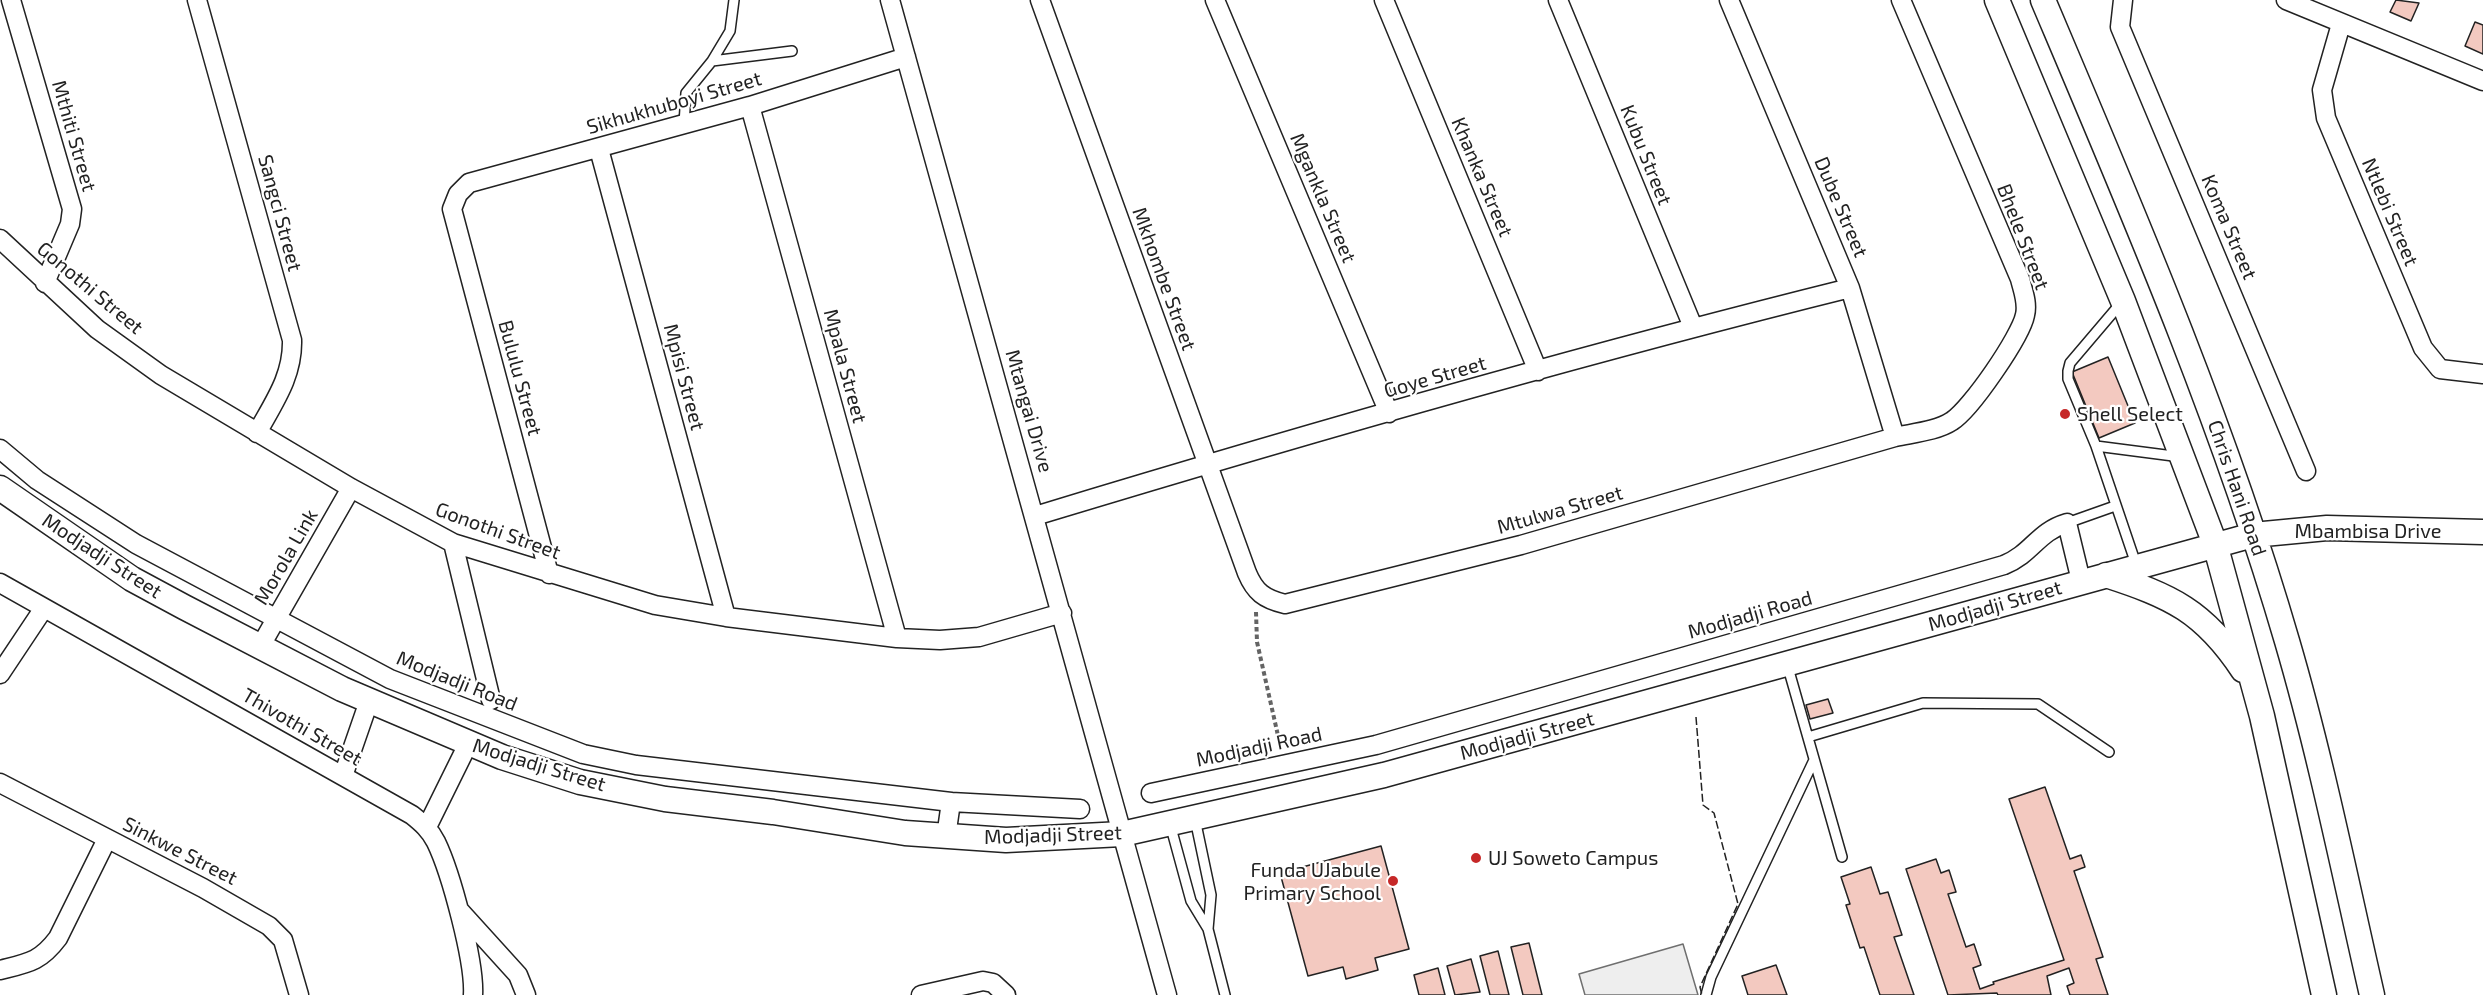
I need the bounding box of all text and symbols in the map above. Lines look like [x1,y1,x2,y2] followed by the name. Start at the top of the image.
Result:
[584,67,764,139] street label: Sikhukhuboyi Street
[47,78,101,194] street label: Mthiti Street
[1615,101,1677,209] street label: Kubu Street
[1446,114,1518,240] street label: Khanka Street
[1285,130,1361,266] street label: Mgankla Street
[253,152,307,274] street label: Sangci Street
[1809,153,1873,261] street label: Dube Street
[2357,154,2423,270] street label: Ntlebi Street
[2196,171,2262,283] street label: Koma Street
[1992,181,2054,293] street label: Bhele Street
[1127,204,1201,354] street label: Mkhombe Street
[32,237,148,339] street label: Gonothi Street
[818,306,872,426] street label: Mpala Street
[493,318,547,438] street label: Bululu Street
[658,321,710,433] street label: Mpisi Street
[1000,347,1058,475] street label: Mtangai Drive
[1381,351,1489,403] street label: Goye Street
[2077,402,2183,426] place label: Shell Select
[2058,407,2072,421] marker: Shell Select
[2203,417,2271,559] street label: Chris Hani Road
[1494,481,1626,539] street label: Mtulwa Street
[432,497,564,565] street label: Gonothi Street
[249,505,323,609] street label: Morola Link
[38,508,166,604] street label: Modjadji Street
[2295,519,2441,543] street label: Mbambisa Drive
[1925,575,2065,637] street label: Modjadji Street
[1685,586,1815,644] street label: Modjadji Road
[393,646,521,716] street label: Modjadji Road
[238,683,366,771] street label: Thivothi Street
[1457,707,1597,765] street label: Modjadji Street
[1194,722,1324,772] street label: Modjadji Road
[470,733,608,797] street label: Modjadji Street
[119,812,241,890] street label: Sinkwe Street
[984,821,1122,849] street label: Modjadji Street
[1488,846,1658,870] place label: UJ Soweto Campus
[1469,851,1483,865] marker: UJ Soweto Campus
[1243,858,1381,905] place label: Funda UJabule Primary School
[1386,874,1400,888] marker: Funda UJabule Primary School

